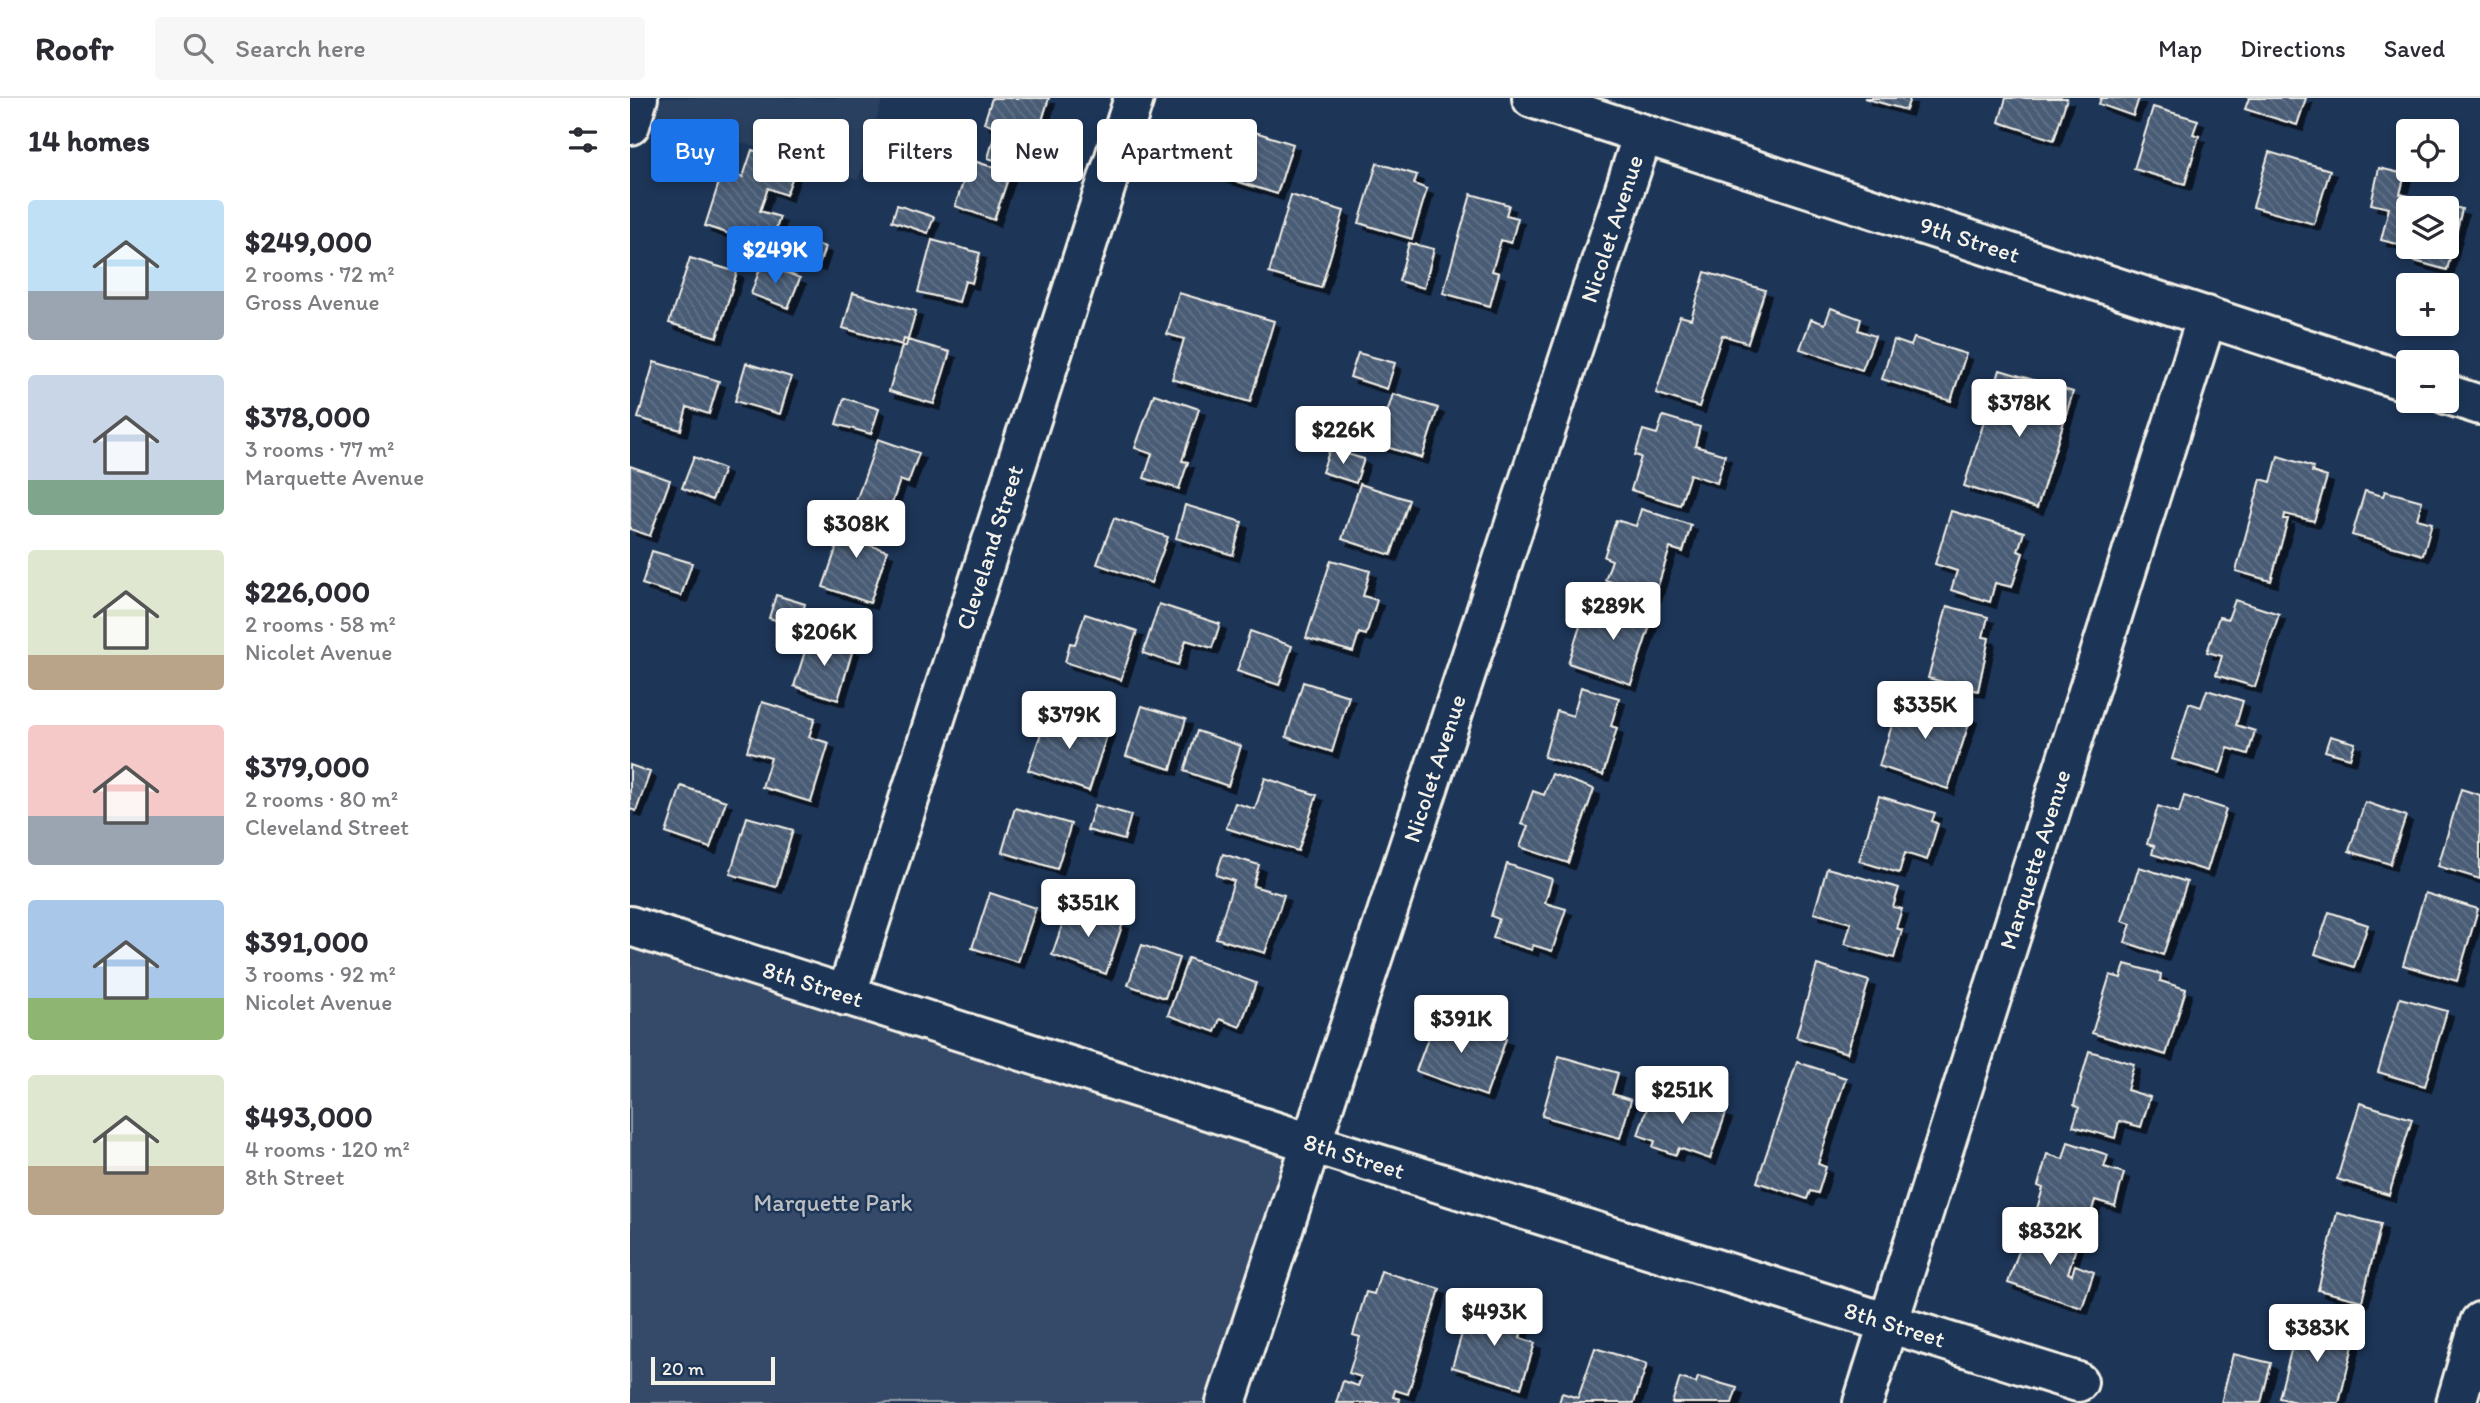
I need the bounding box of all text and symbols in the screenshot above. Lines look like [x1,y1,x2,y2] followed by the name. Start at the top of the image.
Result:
[155,17,645,80] search box
[35,29,113,68] text: Roofr
[179,29,217,67] icon: search
[235,32,366,64] text: Search here
[2158,34,2202,63] text: Map
[2240,34,2346,63] text: Directions
[2384,34,2445,63] text: Saved
[651,119,739,182] chip: Buy
[753,119,849,182] chip: Rent
[863,119,977,182] chip: Filters
[991,119,1083,182] chip: New
[1097,119,1257,182] chip: Apartment
[2396,119,2459,413] map controls
[2396,119,2459,182] button: locate
[564,121,602,159] icon: filters
[28,122,150,159] text: 14 homes
[1574,151,1649,306] street label: Nicolet Avenue
[2396,196,2459,259] button: layers
[1916,210,2023,269] street label: 9th Street
[245,223,372,260] text: $249,000
[726,226,824,286] pin: $249K
[84,228,168,312] icon: home
[743,235,807,263] text: $249K
[245,260,395,288] text: 2 rooms · 72 m²
[2396,273,2459,336] button: +
[245,288,380,316] text: Gross Avenue
[2396,350,2459,413] button: −
[1970,380,2068,439] pin: $378K
[1988,388,2050,416] text: $378K
[245,398,370,435] text: $378,000
[84,403,168,487] icon: home
[1294,406,1392,466] pin: $226K
[1312,415,1374,443] text: $226K
[245,435,395,463] text: 3 rooms · 77 m²
[949,461,1029,633] street label: Cleveland Street
[245,463,424,491] text: Marquette Avenue
[807,500,905,560] pin: $308K
[823,509,889,537] text: $308K
[245,573,370,610] text: $226,000
[84,578,168,662] icon: home
[1564,582,1662,642] pin: $289K
[1581,591,1645,619] text: $289K
[775,608,873,668] pin: $206K
[245,610,396,638] text: 2 rooms · 58 m²
[792,617,856,645] text: $206K
[245,638,392,666] text: Nicolet Avenue
[1876,682,1974,741] pin: $335K
[1893,690,1957,718] text: $335K
[1396,691,1472,846] street label: Nicolet Avenue
[1020,692,1118,751] pin: $379K
[1038,700,1100,728] text: $379K
[245,748,370,785] text: $379,000
[84,753,168,837] icon: home
[1992,766,2077,953] street label: Marquette Avenue
[245,785,398,813] text: 2 rooms · 80 m²
[245,813,409,841] text: Cleveland Street
[1039,880,1137,939] pin: $351K
[1057,888,1119,916] text: $351K
[245,923,369,960] text: $391,000
[84,928,168,1012] icon: home
[759,954,867,1013] street label: 8th Street
[245,960,396,988] text: 3 rooms · 92 m²
[245,988,392,1016] text: Nicolet Avenue
[1412,996,1510,1055] pin: $391K
[1430,1004,1492,1032] text: $391K
[1633,1066,1731,1126] pin: $251K
[1651,1075,1713,1103] text: $251K
[245,1098,373,1135] text: $493,000
[84,1103,168,1187] icon: home
[1300,1127,1408,1185] street label: 8th Street
[245,1135,410,1163] text: 4 rooms · 120 m²
[245,1163,344,1191] text: 8th Street
[753,1188,913,1217] park label: Marquette Park
[2001,1208,2099,1267] pin: $832K
[2018,1216,2082,1244] text: $832K
[1445,1288,1543,1348] pin: $493K
[1841,1295,1949,1354] street label: 8th Street
[1462,1297,1526,1325] text: $493K
[2268,1304,2366,1364] pin: $383K
[2285,1313,2349,1341] text: $383K
[651,1354,775,1386] scale bar
[662,1357,704,1380] text: 20 m

